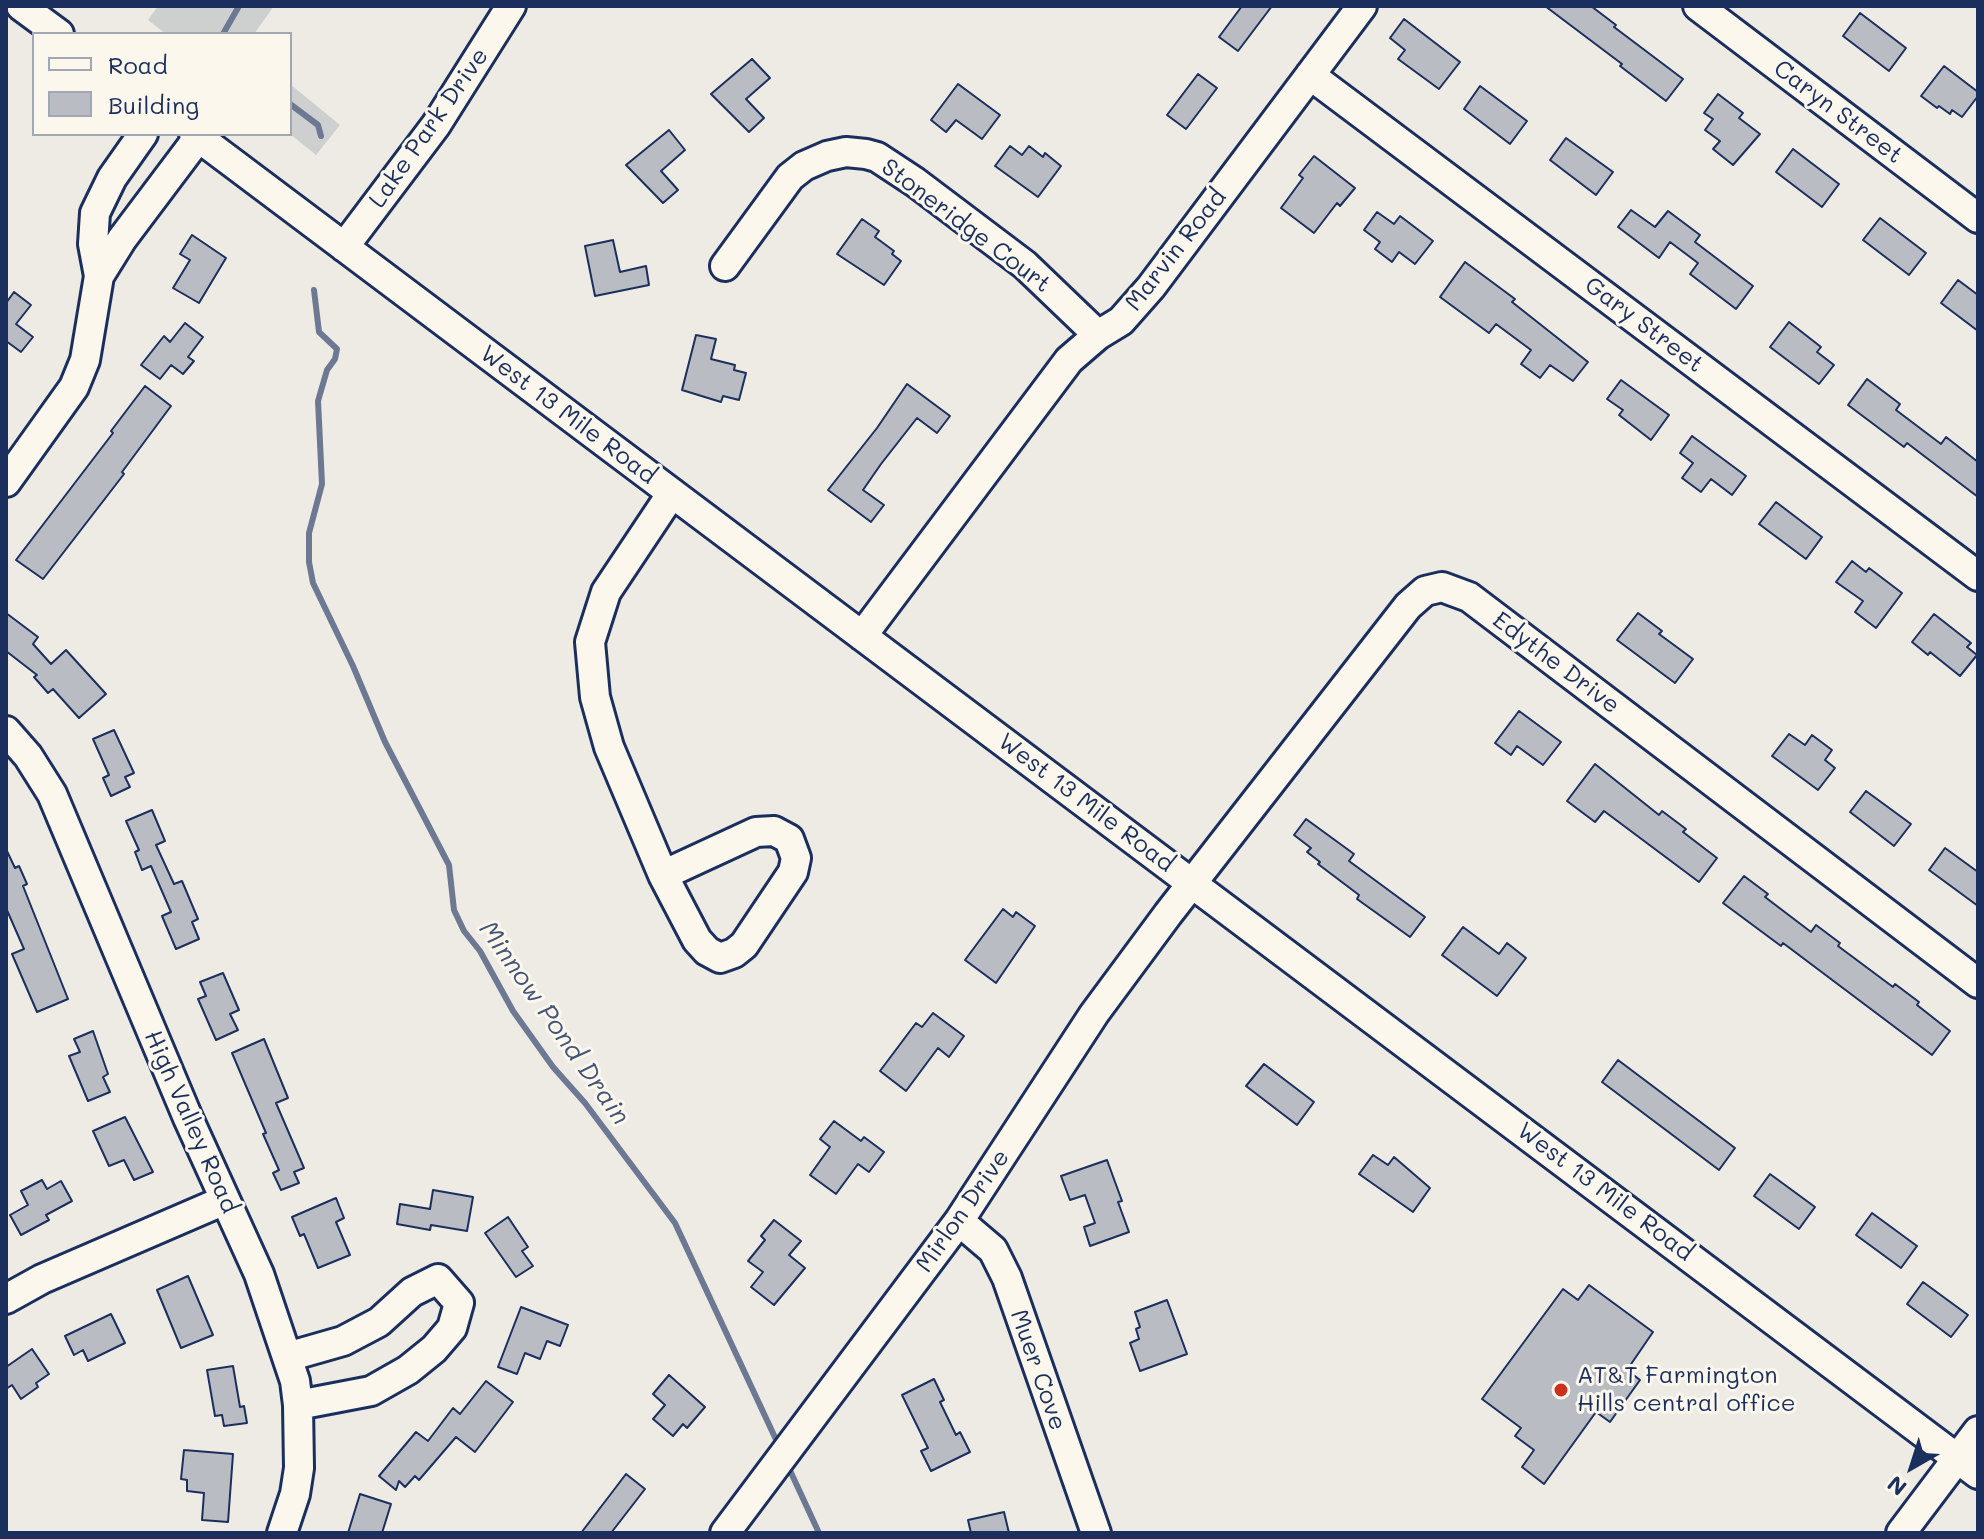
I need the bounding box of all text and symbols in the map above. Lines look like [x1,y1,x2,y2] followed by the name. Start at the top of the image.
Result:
[32,32,292,136] legend
[363,43,495,213] street label: Lake Park Drive
[108,49,168,80] text: Road
[1768,54,1908,170] street label: Caryn Street
[108,89,199,120] text: Building
[876,153,1056,299] street label: Stoneridge Court
[1119,183,1233,317] street label: Marvin Road
[1579,271,1709,379] street label: Gary Street
[474,339,662,491] street label: West 13 Mile Road
[1487,606,1625,720] street label: Edythe Drive
[992,727,1180,879] street label: West 13 Mile Road
[472,915,636,1131] water label: Minnow Pond Drain
[138,1026,244,1218] street label: High Valley Road
[1511,1116,1699,1268] street label: West 13 Mile Road
[910,1144,1016,1278] street label: Mirlon Drive
[1004,1306,1072,1434] street label: Muer Cove
[1577,1362,1796,1418] place label: AT&T Farmington Hills central office
[1552,1381,1570,1399] marker: AT&T Farmington Hills central office
[1872,1427,1952,1507] north arrow
[1881,1470,1912,1503] text: N

